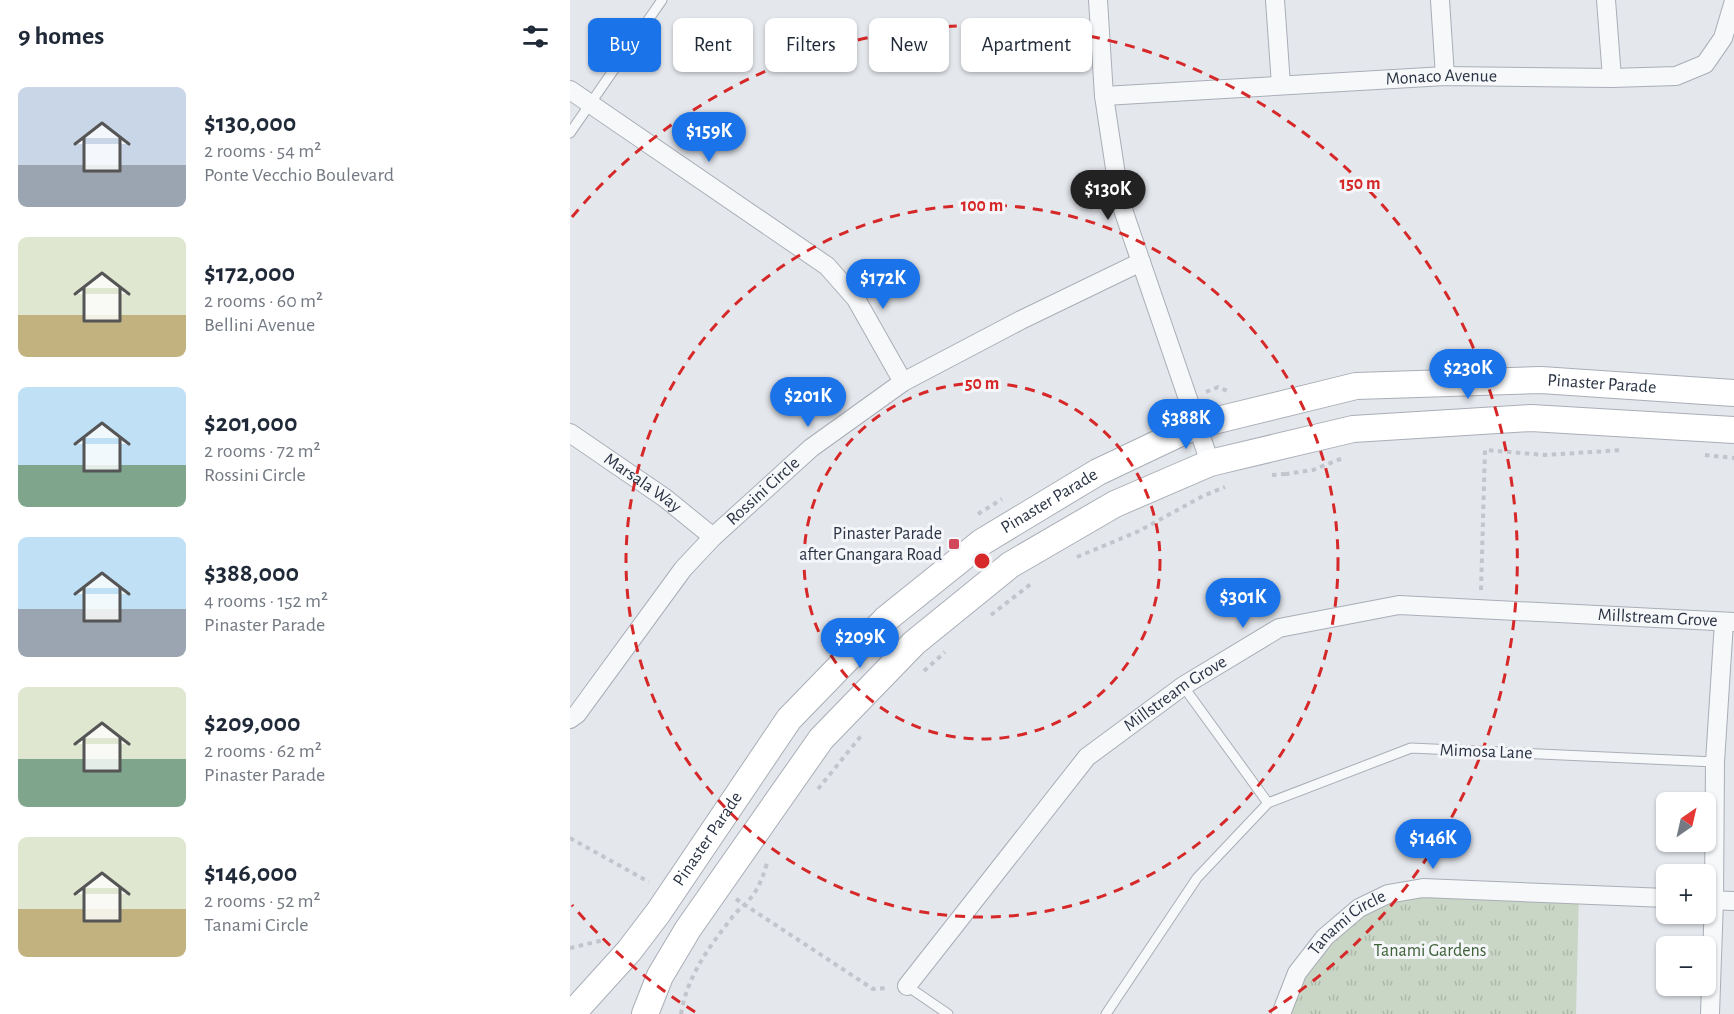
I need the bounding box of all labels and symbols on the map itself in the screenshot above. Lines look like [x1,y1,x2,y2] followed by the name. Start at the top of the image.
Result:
[1385,67,1497,88] street label: Monaco Avenue
[667,112,751,163] pin: $159K
[1066,170,1150,221] pin: $130K
[1340,175,1380,193] text: 150 m
[961,197,1003,215] text: 100 m
[841,259,925,310] pin: $172K
[1426,349,1510,400] pin: $230K
[1547,371,1657,397] street label: Pinaster Parade
[965,375,999,393] text: 50 m
[766,377,850,428] pin: $201K
[1144,399,1228,450] pin: $388K
[601,450,685,516] street label: Marsala Way
[723,454,803,529] street label: Rossini Circle
[998,465,1101,537] street label: Pinaster Parade
[799,525,942,564] place label: Pinaster Parade after Gnangara Road
[947,537,961,551] marker: Pinaster Parade after Gnangara Road
[972,551,992,571] centre of rings
[1201,578,1285,629] pin: $301K
[1597,606,1718,630] street label: Millstream Grove
[818,618,902,669] pin: $209K
[1121,653,1230,735] street label: Millstream Grove
[1439,741,1533,763] street label: Mimosa Lane
[670,789,746,889] street label: Pinaster Parade
[1656,792,1716,852] north arrow
[1391,819,1475,870] pin: $146K
[1305,887,1389,959] street label: Tanami Circle
[1373,942,1487,960] park label: Tanami Gardens

